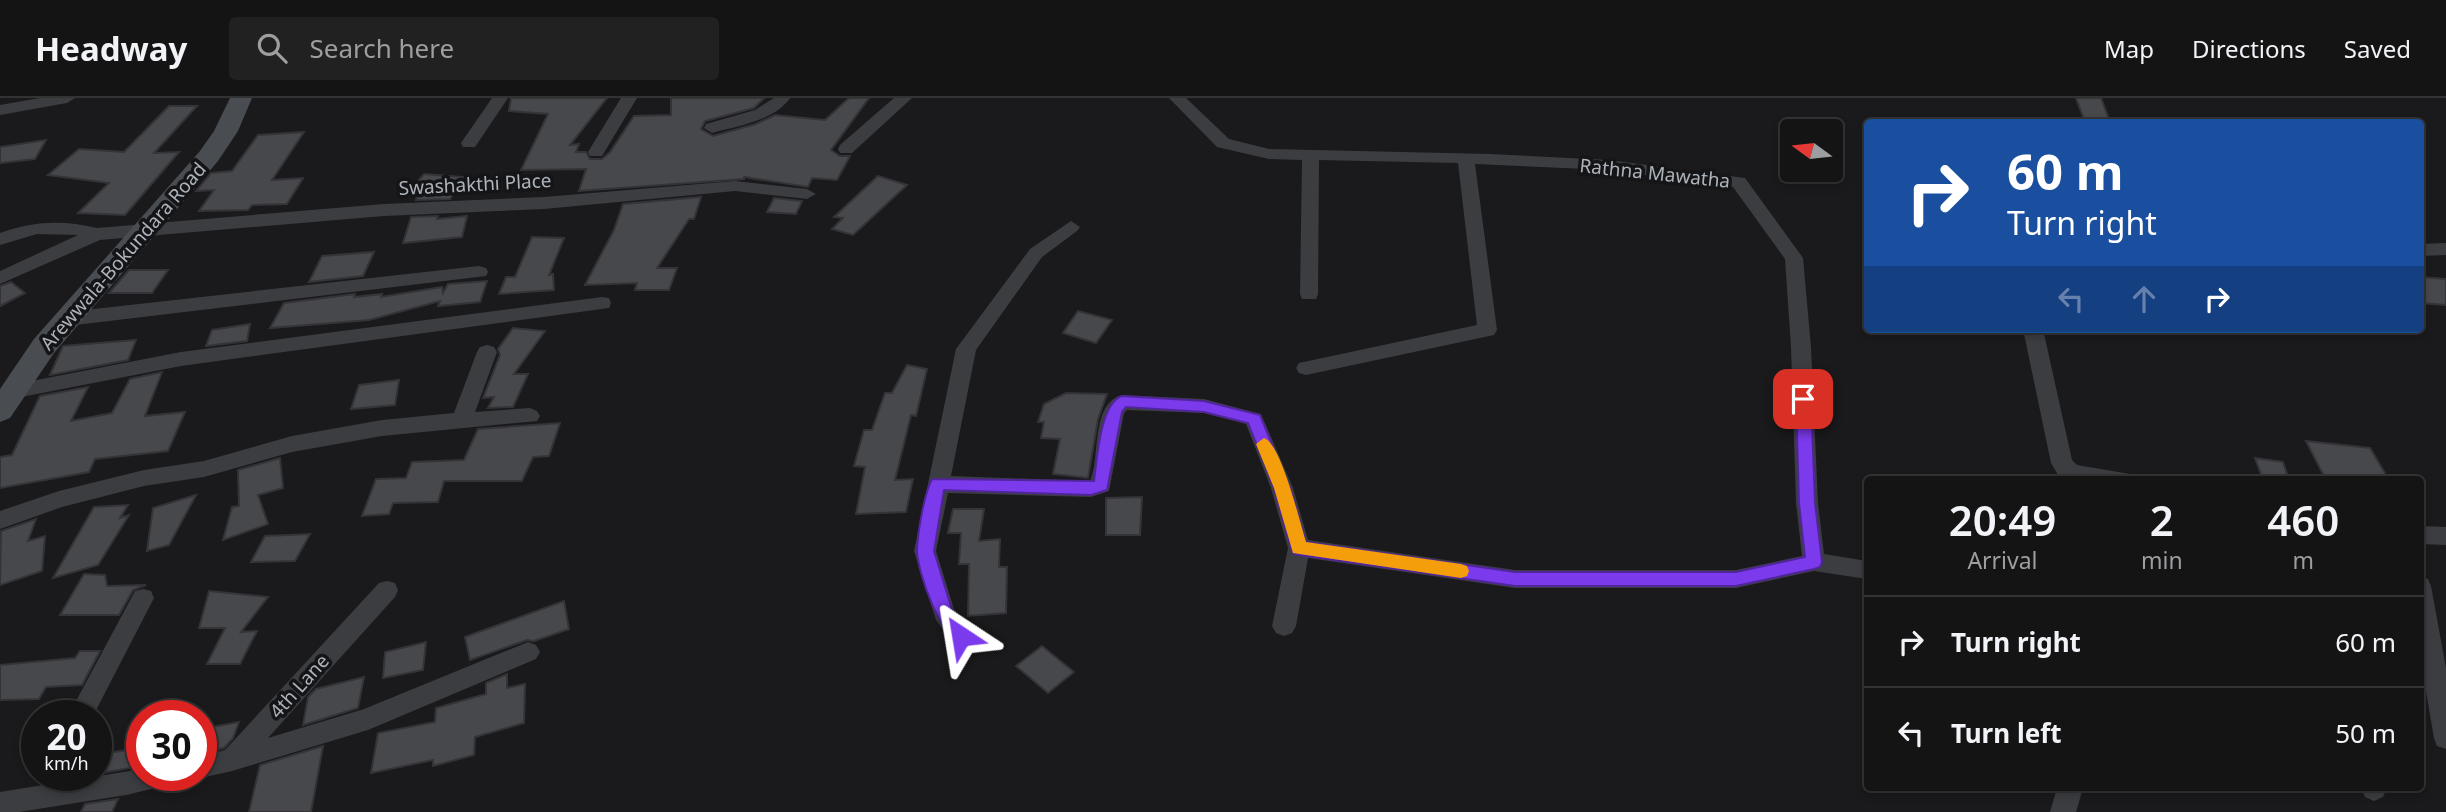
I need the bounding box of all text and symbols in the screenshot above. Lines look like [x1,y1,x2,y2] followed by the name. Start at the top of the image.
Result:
[229,17,719,80] search box
[35,26,187,71] text: Headway
[253,29,291,67] icon: search
[309,30,454,66] text: Search here
[2104,32,2154,65] text: Map
[2192,32,2306,65] text: Directions
[2344,32,2411,65] text: Saved
[1780,119,1843,182] north arrow
[1780,119,1843,182] map controls
[2007,138,2124,204] text: 60 m
[1892,147,1983,238] icon: right
[1578,152,1732,194] street label: Rathna Mawatha
[34,157,212,355] street label: Arewwala-Bokundara Road
[398,167,552,201] street label: Swashakthi Place
[2007,201,2157,244] text: Turn right
[2052,280,2090,318] icon: left
[2125,280,2163,318] icon: ahead
[2198,280,2236,318] icon: right
[1773,369,1833,429] pin
[1784,380,1822,418] icon: arrive
[1949,491,2056,548] text: 20:49
[2150,491,2174,548] text: 2
[2267,491,2339,548] text: 460
[1967,544,2038,576] text: Arrival
[2141,544,2183,576] text: min
[2293,544,2314,576] text: m
[924,599,998,673] position arrow
[1892,623,1930,661] icon: right
[1951,624,2081,660] text: Turn right
[2335,624,2396,660] text: 60 m
[263,649,335,723] street label: 4th Lane
[126,700,217,791] speed limit sign: 30
[46,713,87,760] text: 20
[1892,714,1930,752] icon: left
[1951,715,2062,751] text: Turn left
[2335,715,2396,751] text: 50 m
[44,751,89,775] text: km/h

